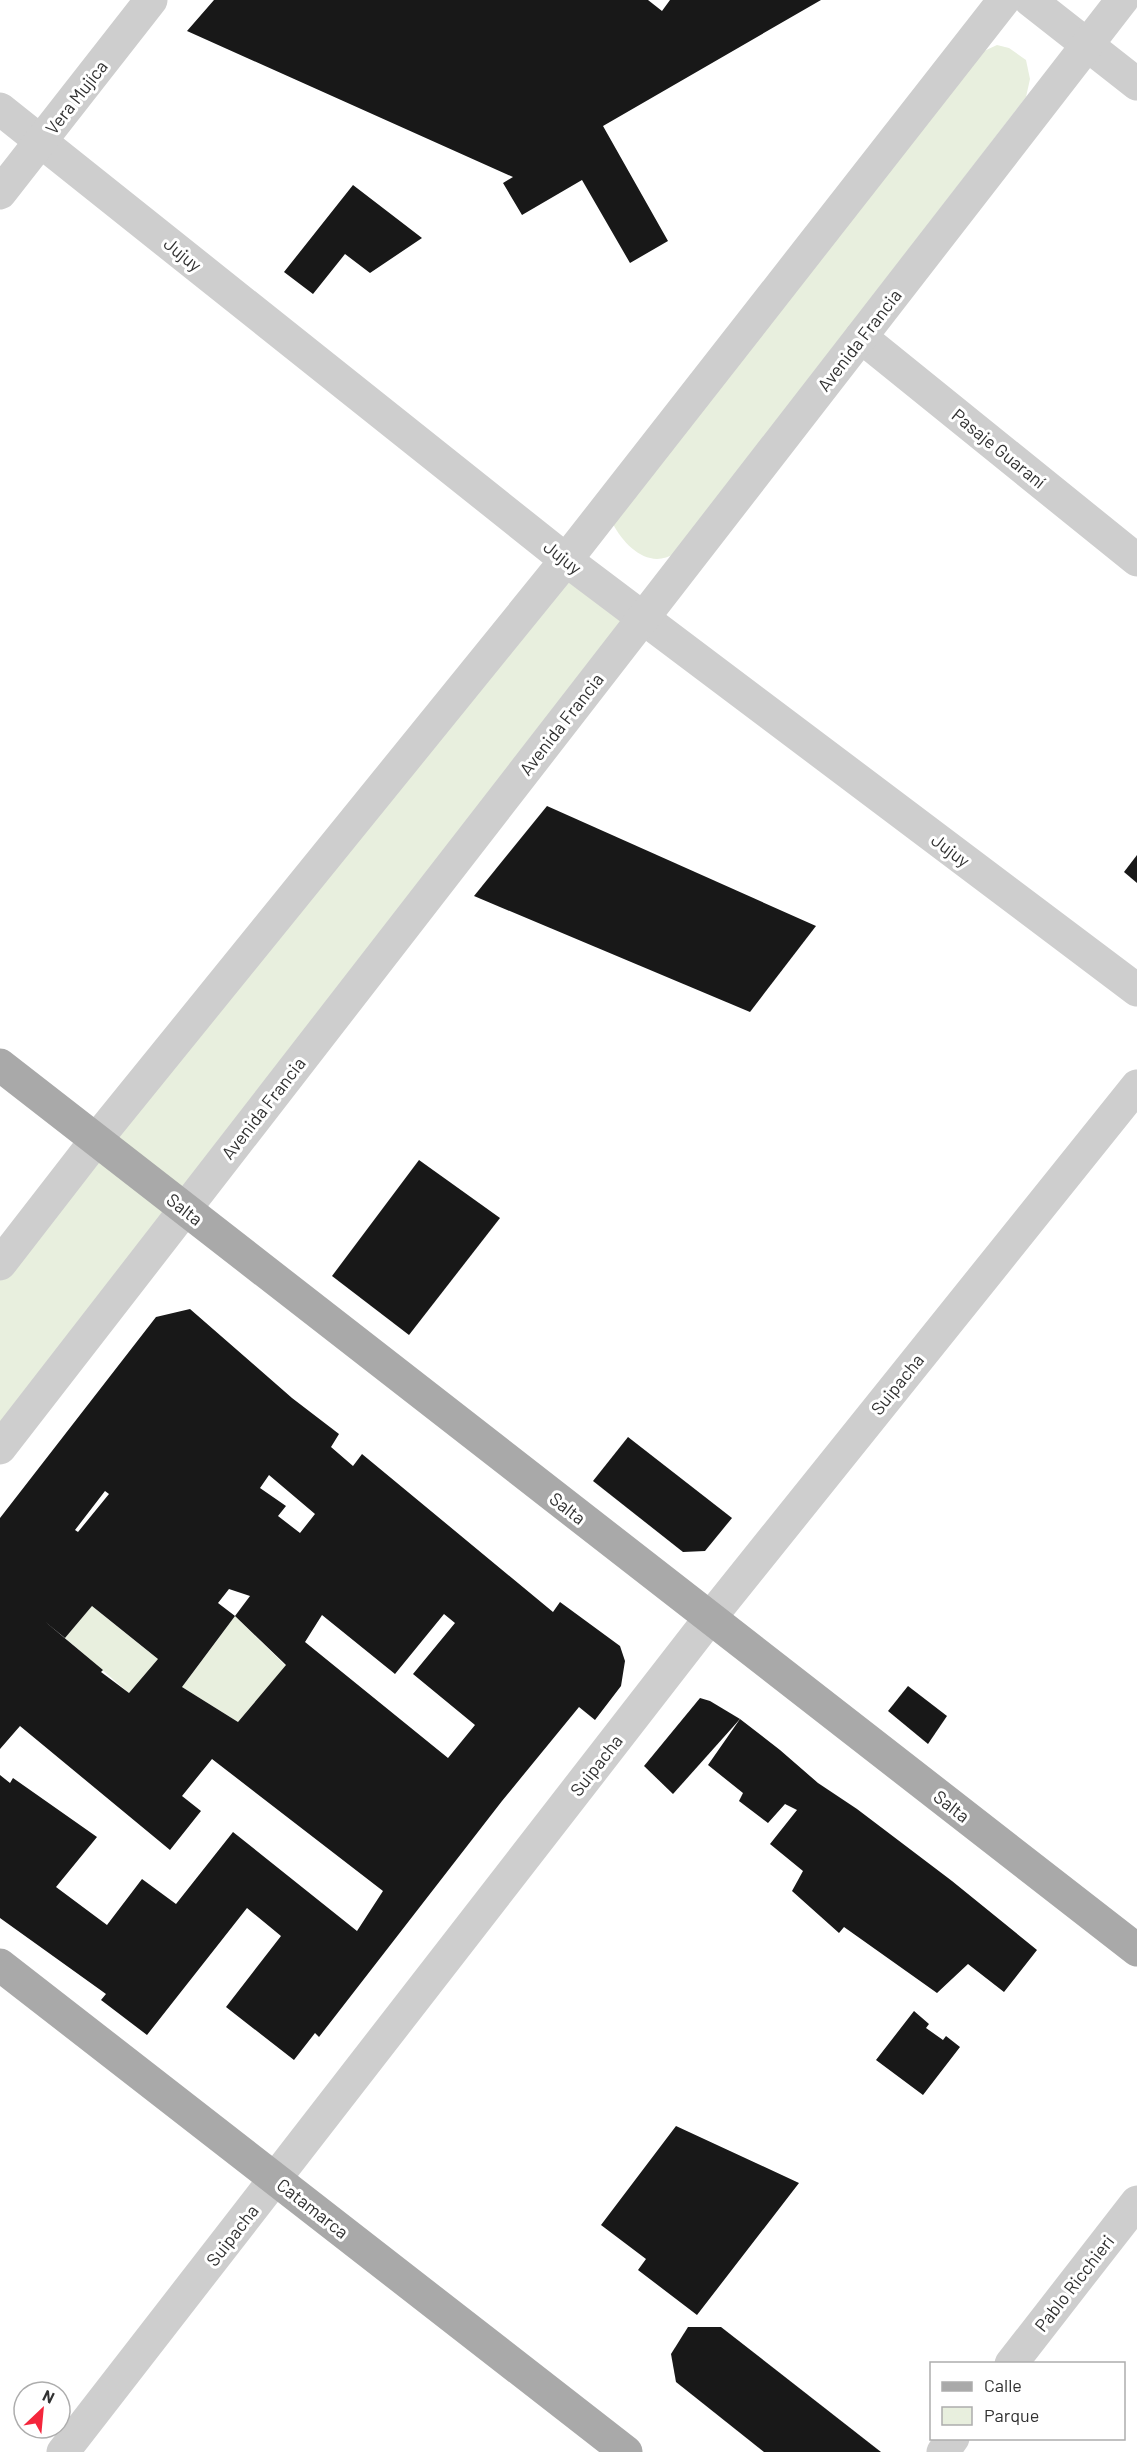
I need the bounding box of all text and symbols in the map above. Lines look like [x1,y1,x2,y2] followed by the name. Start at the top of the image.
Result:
[40,56,112,138] street label: Vera Mujíca
[160,232,206,276] street label: Jujuy
[812,285,906,395] street label: Avenida Francia
[948,403,1051,493] street label: Pasaje Guaraní
[540,535,586,579] street label: Jujuy
[514,669,608,779] street label: Avenida Francia
[927,828,975,872] street label: Jujuy
[216,1053,310,1163] street label: Avenida Francia
[163,1188,207,1230] street label: Salta
[866,1349,928,1419] street label: Suipacha
[546,1487,590,1529] street label: Salta
[565,1730,627,1800] street label: Suipacha
[930,1785,974,1827] street label: Salta
[273,2173,353,2243] street label: Catamarca
[201,2200,263,2270] street label: Suipacha
[1029,2230,1119,2336] street label: Pablo Ricchieri
[930,2362,1125,2440] legend
[984,2374,1022,2396] text: Calle
[12,2380,72,2440] north arrow
[40,2385,58,2407] text: N
[984,2404,1039,2426] text: Parque

